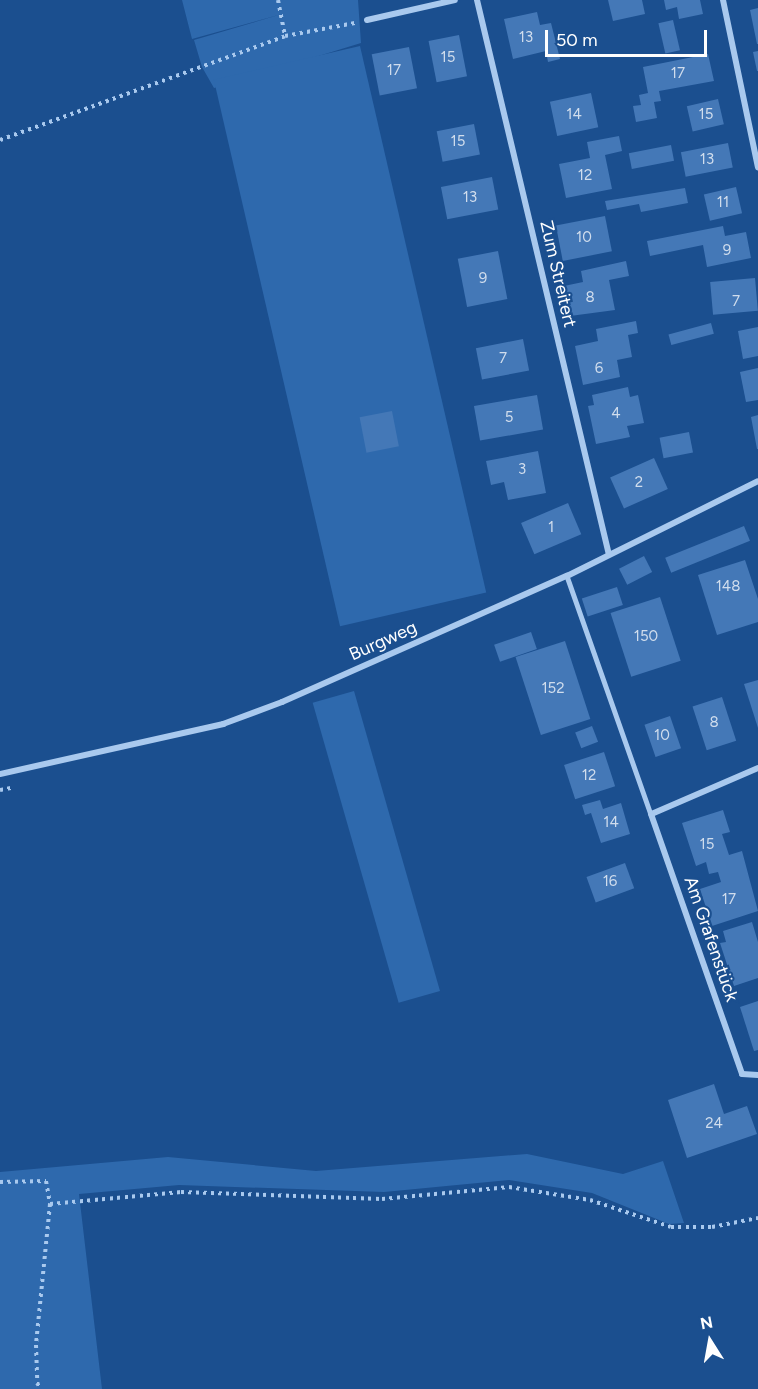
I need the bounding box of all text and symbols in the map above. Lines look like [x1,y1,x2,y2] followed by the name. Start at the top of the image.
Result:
[548,18,710,56] scale bar
[519,29,533,47] house number: 13
[556,29,598,51] text: 50 m
[441,49,455,67] house number: 15
[387,62,401,80] house number: 17
[671,65,685,83] house number: 17
[566,106,582,124] house number: 14
[699,106,713,124] house number: 15
[451,133,465,151] house number: 15
[700,151,714,169] house number: 13
[578,167,592,185] house number: 12
[463,189,477,207] house number: 13
[717,194,729,212] house number: 11
[535,219,581,329] street label: Zum Streitert
[576,229,592,247] house number: 10
[723,242,731,260] house number: 9
[479,270,487,288] house number: 9
[585,289,595,307] house number: 8
[732,293,740,311] house number: 7
[499,350,507,368] house number: 7
[595,360,603,378] house number: 6
[611,405,621,423] house number: 4
[505,409,513,427] house number: 5
[518,461,526,479] house number: 3
[635,474,643,492] house number: 2
[548,519,554,537] house number: 1
[716,578,740,596] house number: 148
[346,616,420,666] street label: Burgweg
[634,628,658,646] house number: 150
[541,680,565,698] house number: 152
[709,714,719,732] house number: 8
[654,727,670,745] house number: 10
[582,767,596,785] house number: 12
[603,814,619,832] house number: 14
[700,836,714,854] house number: 15
[603,873,617,891] house number: 16
[679,874,743,1004] street label: Am Grafenstück
[722,891,736,909] house number: 17
[705,1115,723,1133] house number: 24
[680,1311,740,1371] north arrow
[699,1312,714,1333] text: N

